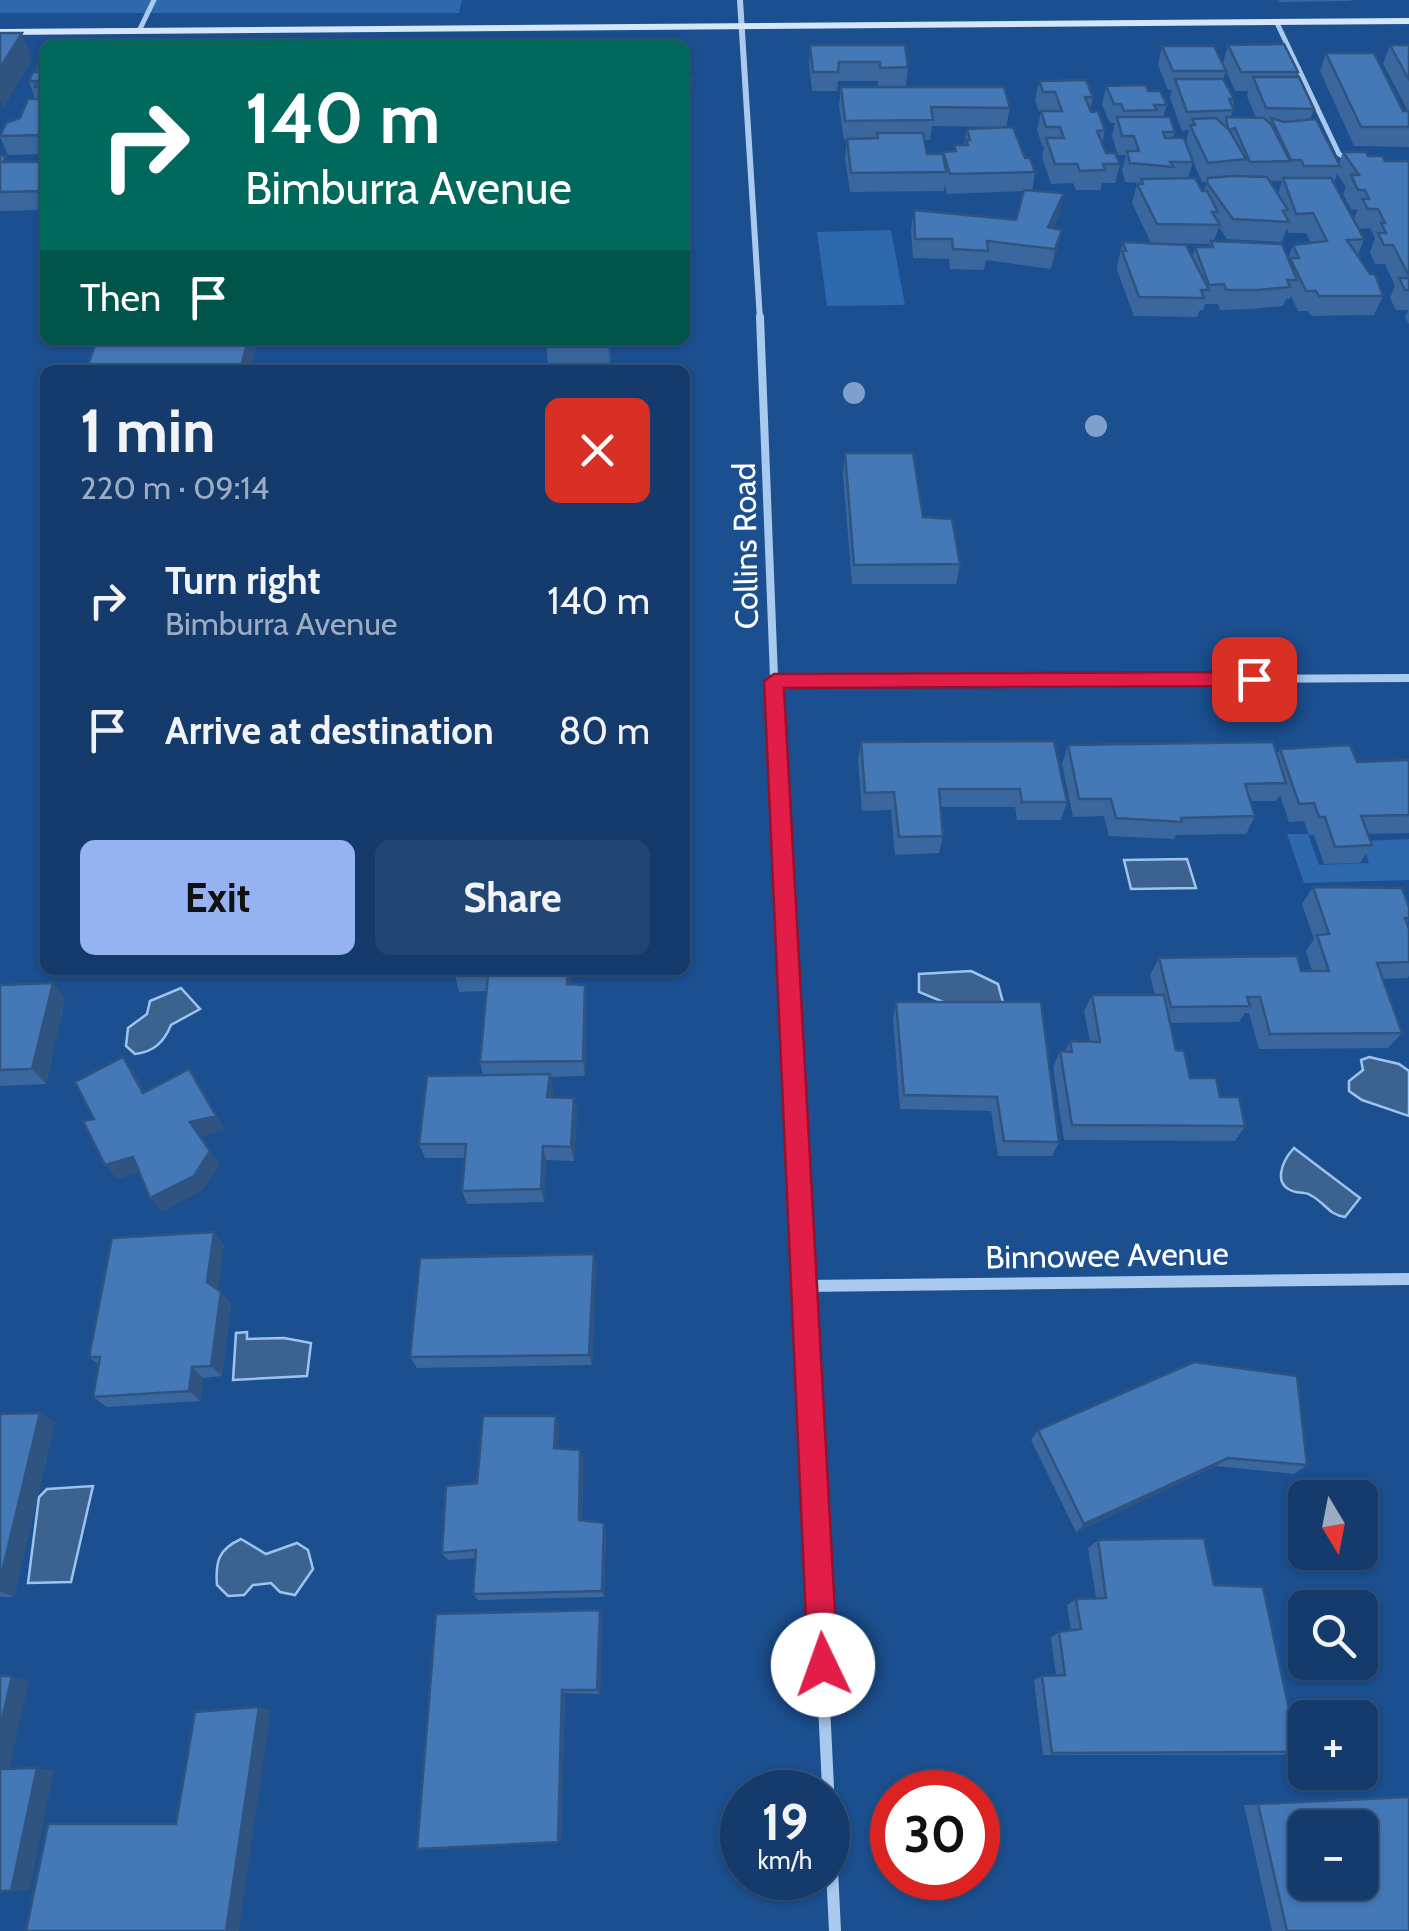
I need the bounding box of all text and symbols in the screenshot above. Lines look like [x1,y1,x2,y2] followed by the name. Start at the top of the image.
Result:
[245,75,440,161] text: 140 m
[80,80,210,210] icon: right
[245,161,572,215] text: Bimburra Avenue
[181,270,236,325] icon: arrive
[80,274,161,321] text: Then
[80,394,215,467] text: 1 min
[545,398,650,503] button: close
[724,462,766,630] street label: Collins Road
[80,468,269,507] text: 220 m · 09:14
[165,557,321,604] text: Turn right
[80,573,135,628] icon: right
[547,577,650,624] text: 140 m
[165,604,397,643] text: Bimburra Avenue
[1212,637,1297,722] pin
[1227,652,1282,707] icon: arrive
[80,703,135,758] icon: arrive
[165,707,494,754] text: Arrive at destination
[559,707,650,754] text: 80 m
[80,840,355,955] button: Exit
[375,840,650,955] button: Share
[985,1233,1229,1277] street label: Binnowee Avenue
[1288,1480,1378,1570] north arrow
[1288,1480,1378,1900] map controls
[1288,1590,1378,1680] button: search
[771,1613,875,1717] position arrow
[1288,1700,1378,1790] button: +
[870,1770,1000,1900] speed limit sign: 30
[762,1792,808,1853] text: 19
[1288,1810,1378,1900] button: −
[758,1845,812,1875] text: km/h

